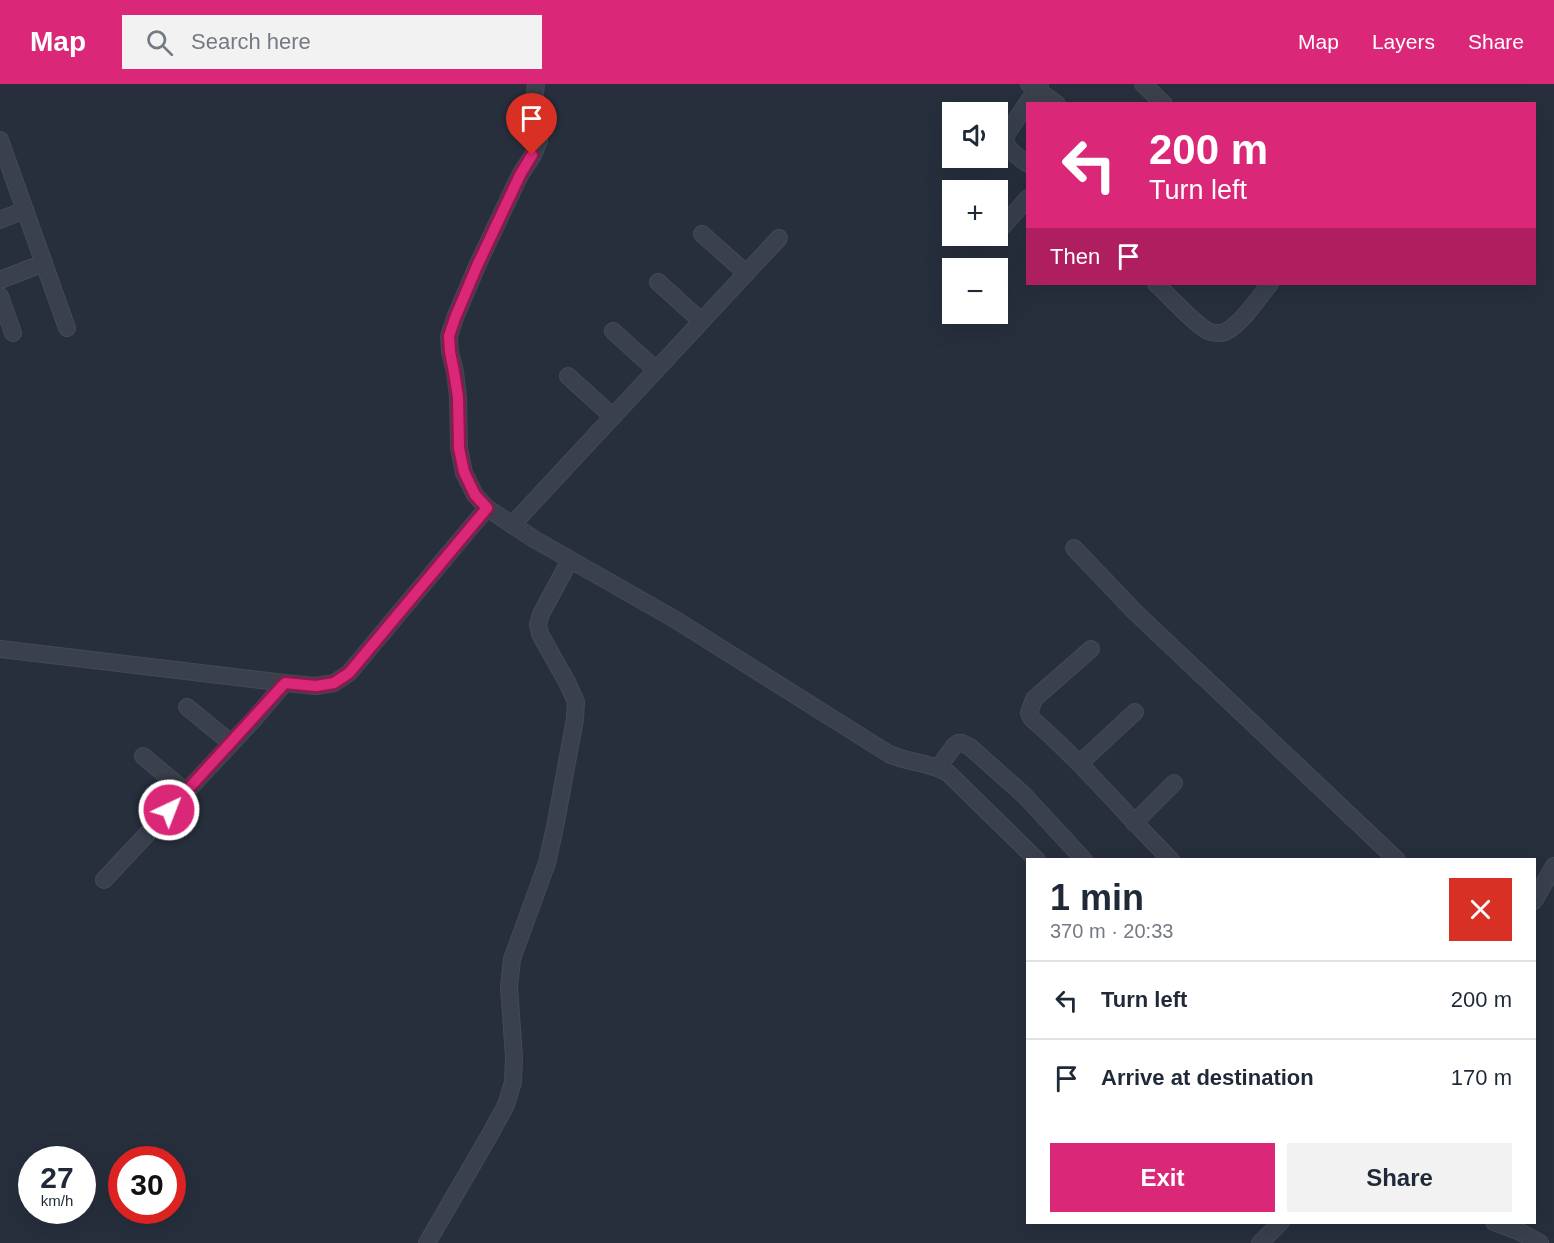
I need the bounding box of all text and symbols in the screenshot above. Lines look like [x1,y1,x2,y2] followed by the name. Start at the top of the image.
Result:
[122,15,542,69] search box
[30,26,86,57] text: Map
[143,26,176,59] icon: search
[191,29,311,54] text: Search here
[1298,30,1339,53] text: Map
[1372,30,1435,53] text: Layers
[1468,30,1524,53] text: Share
[506,93,557,155] pin
[515,102,548,135] icon: arrive
[942,102,1008,324] map controls
[942,102,1008,168] button: sound
[1050,126,1128,204] icon: left
[1149,126,1268,173] text: 200 m
[1149,175,1247,205] text: Turn left
[942,180,1008,246] button: +
[1112,240,1145,273] icon: arrive
[1050,244,1100,269] text: Then
[942,258,1008,324] button: −
[137,778,201,842] position arrow
[1050,877,1144,918] text: 1 min
[1449,878,1512,941] button: close
[1050,920,1173,942] text: 370 m · 20:33
[1050,984,1083,1017] icon: left
[1101,987,1187,1012] text: Turn left
[1451,987,1512,1012] text: 200 m
[1050,1062,1083,1095] icon: arrive
[1101,1065,1314,1090] text: Arrive at destination
[1451,1065,1512,1090] text: 170 m
[1050,1143,1275,1212] button: Exit
[1287,1143,1512,1212] button: Share
[108,1146,186,1224] speed limit sign: 30
[40,1161,74,1194] text: 27
[41,1192,73,1209] text: km/h

